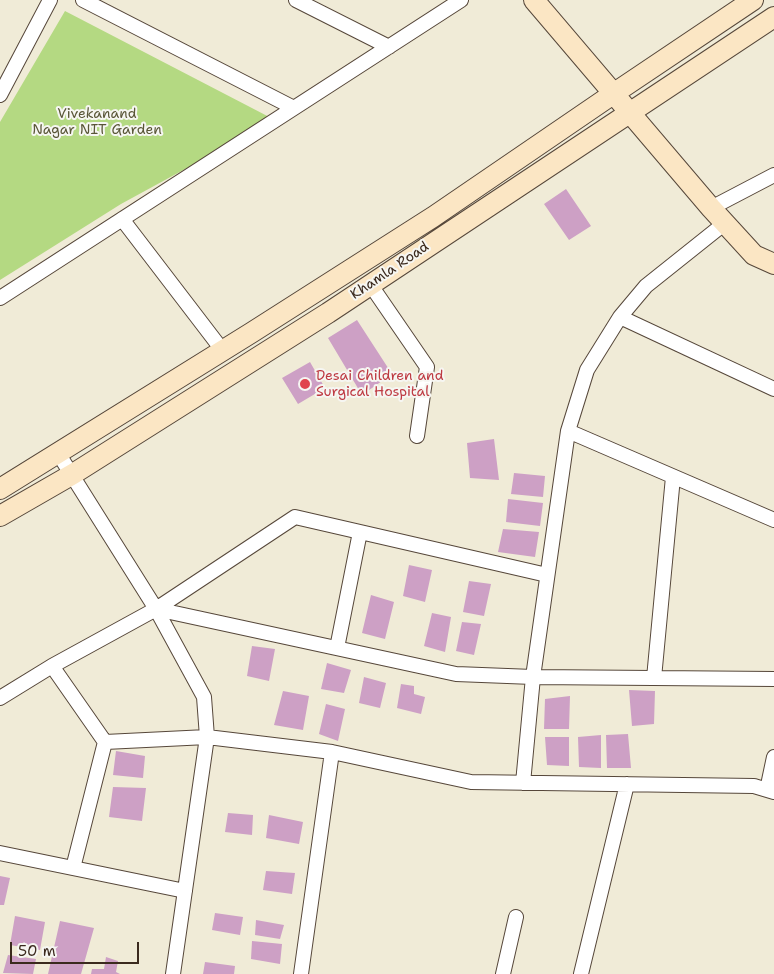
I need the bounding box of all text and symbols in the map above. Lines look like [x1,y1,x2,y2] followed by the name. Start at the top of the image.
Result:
[32,106,162,138] park label: Vivekanand Nagar NIT Garden
[348,239,432,303] street label: Khamla Road
[316,368,444,401] place label: Desai Children and Surgical Hospital
[298,377,312,391] marker: Desai Children and Surgical Hospital
[12,932,141,964] scale bar
[18,941,56,961] text: 50 m

